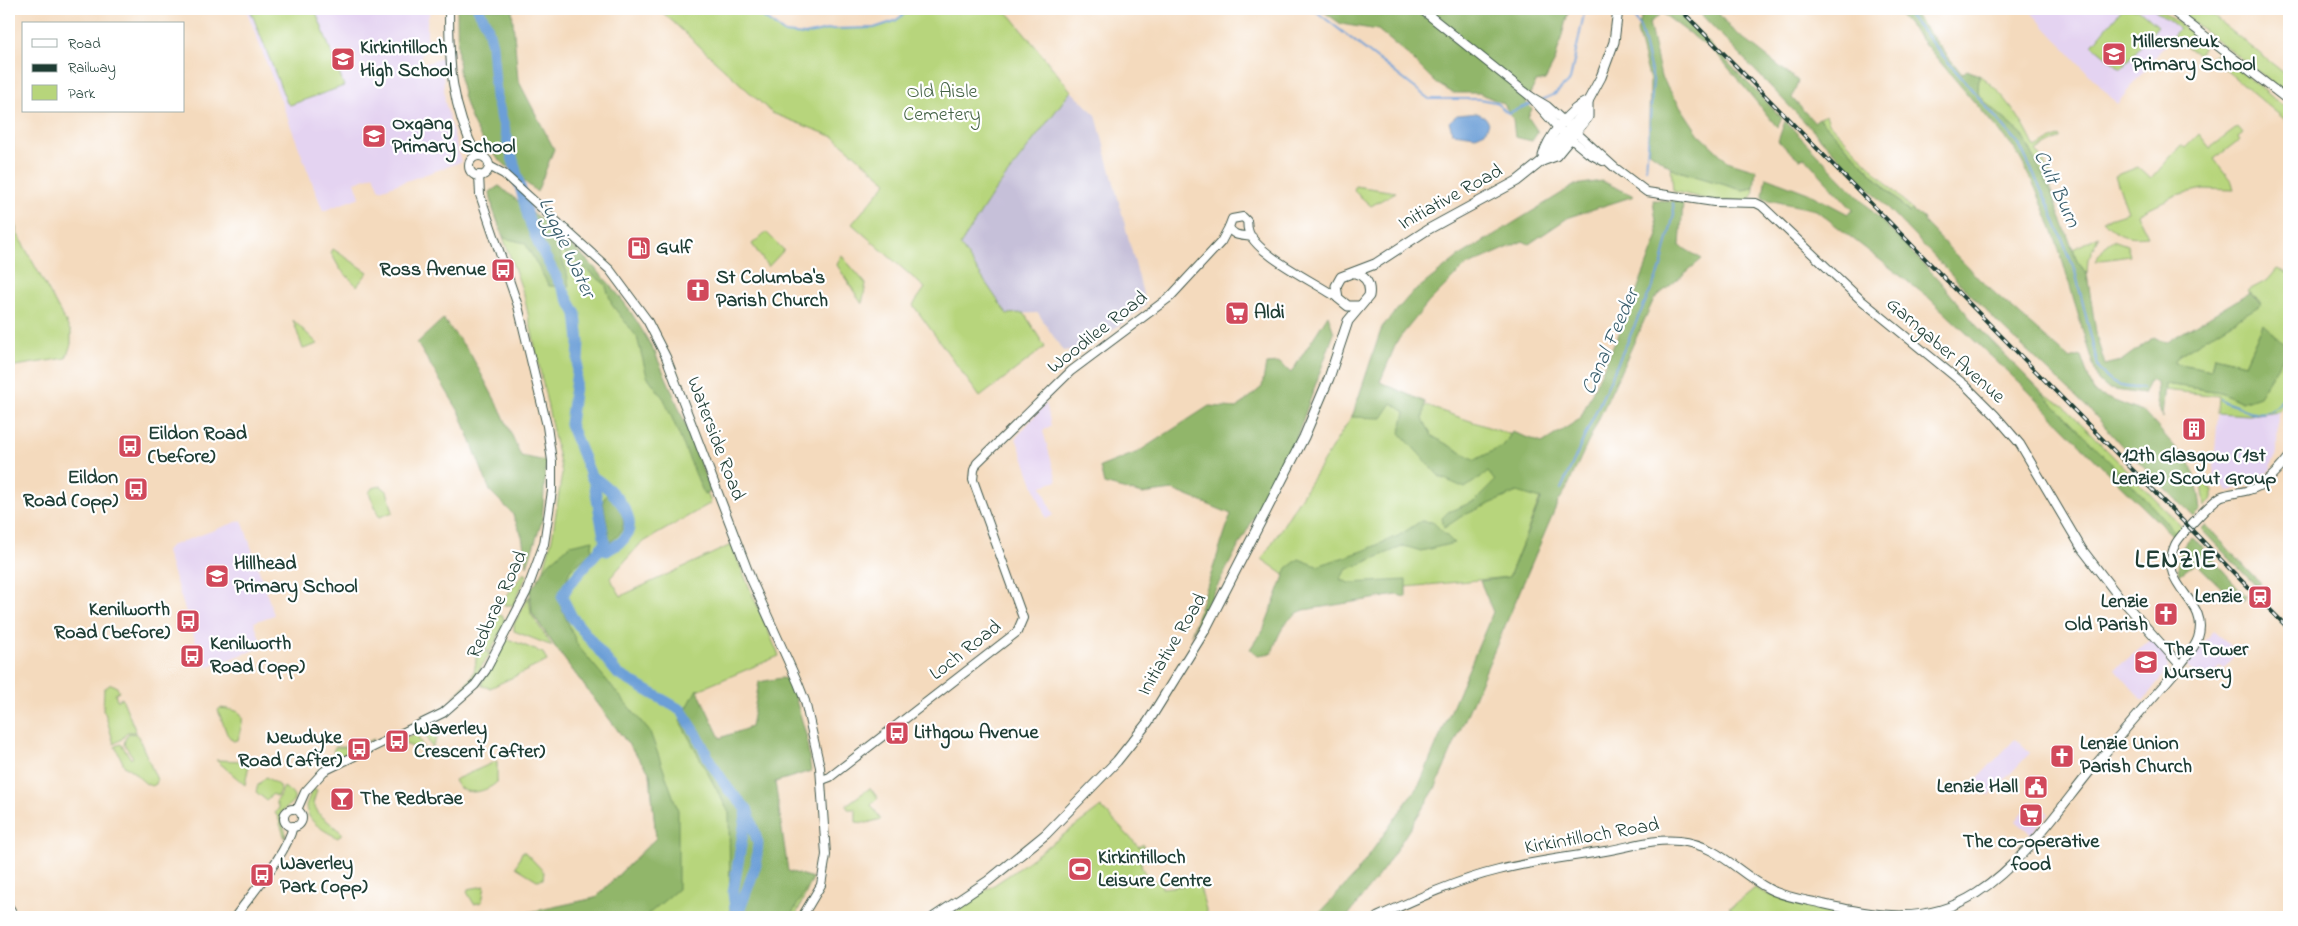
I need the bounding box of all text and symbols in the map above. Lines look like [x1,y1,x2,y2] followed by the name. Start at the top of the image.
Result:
[22,22,185,112] legend
[2132,28,2256,81] place label: Millersneuk Primary School
[68,33,101,55] text: Road
[360,34,453,87] place label: Kirkintilloch High School
[2101,41,2127,67] school or university icon: Millersneuk Primary School
[330,46,356,72] school or university icon: Kirkintilloch High School
[68,57,116,80] text: Railway
[903,78,981,130] park label: Old Aisle Cemetery
[68,83,96,105] text: Park
[392,110,516,163] place label: Oxgang Primary School
[361,123,387,149] school or university icon: Oxgang Primary School
[2025,145,2087,233] water label: Cult Burn
[1394,157,1508,239] street label: Initiative Road
[529,193,603,306] water label: Luggie Water
[656,234,693,263] place label: Gulf
[626,235,652,261] fuel station icon: Gulf
[379,256,487,285] place label: Ross Avenue
[490,257,516,283] bus stop icon: Ross Avenue
[716,264,828,316] place label: St Columba's Parish Church
[685,277,711,303] church icon: St Columba's Parish Church
[1574,282,1649,400] water label: Canal Feeder
[1041,284,1155,382] street label: Woodilee Road
[1878,291,2011,412] street label: Garngaber Avenue
[1254,299,1285,328] place label: Aldi
[1224,300,1250,326] supermarket icon: Aldi
[678,373,752,505] street label: Waterside Road
[2181,416,2207,442] building icon: 12th Glasgow (1st Lenzie) Scout Group
[148,420,248,472] place label: Eildon Road (before)
[117,433,143,459] bus stop icon: Eildon Road (before)
[2112,442,2276,494] place label: 12th Glasgow (1st Lenzie) Scout Group
[23,464,118,516] place label: Eildon Road (opp)
[123,476,149,502] bus stop icon: Eildon Road (opp)
[2135,543,2217,579] district label: LENZIE
[460,546,536,664] street label: Redbrae Road
[234,550,358,603] place label: Hillhead Primary School
[204,563,230,589] school or university icon: Hillhead Primary School
[2195,583,2243,612] place label: Lenzie
[2247,584,2273,610] station icon: Lenzie
[1131,588,1215,702] street label: Initiative Road
[2065,588,2149,640] place label: Lenzie Old Parish
[54,596,170,648] place label: Kenilworth Road (before)
[2153,601,2179,627] church icon: Lenzie Old Parish
[175,608,201,634] bus stop icon: Kenilworth Road (before)
[924,614,1008,688] street label: Loch Road
[210,630,305,682] place label: Kenilworth Road (opp)
[2164,636,2249,689] place label: The Tower Nursery
[179,643,205,669] bus stop icon: Kenilworth Road (opp)
[2133,649,2159,675] school or university icon: The Tower Nursery
[414,715,545,767] place label: Waverley Crescent (after)
[914,719,1040,749] place label: Lithgow Avenue
[884,720,910,746] bus stop icon: Lithgow Avenue
[238,724,343,776] place label: Newdyke Road (after)
[384,728,410,754] bus stop icon: Waverley Crescent (after)
[2080,730,2192,782] place label: Lenzie Union Parish Church
[346,736,372,762] bus stop icon: Newdyke Road (after)
[2049,743,2075,769] church icon: Lenzie Union Parish Church
[1937,773,2018,802] place label: Lenzie Hall
[2023,774,2049,800] public building icon: Lenzie Hall
[360,785,464,814] place label: The Redbrae
[329,786,355,812] bar icon: The Redbrae
[2018,802,2044,828] supermarket icon: The co-operative food
[1522,811,1662,863] street label: Kirkintilloch Road
[1963,828,2100,880] place label: The co-operative food
[1098,844,1212,896] place label: Kirkintilloch Leisure Centre
[280,850,368,902] place label: Waverley Park (opp)
[1067,856,1093,882] sports icon: Kirkintilloch Leisure Centre
[249,862,275,888] bus stop icon: Waverley Park (opp)

